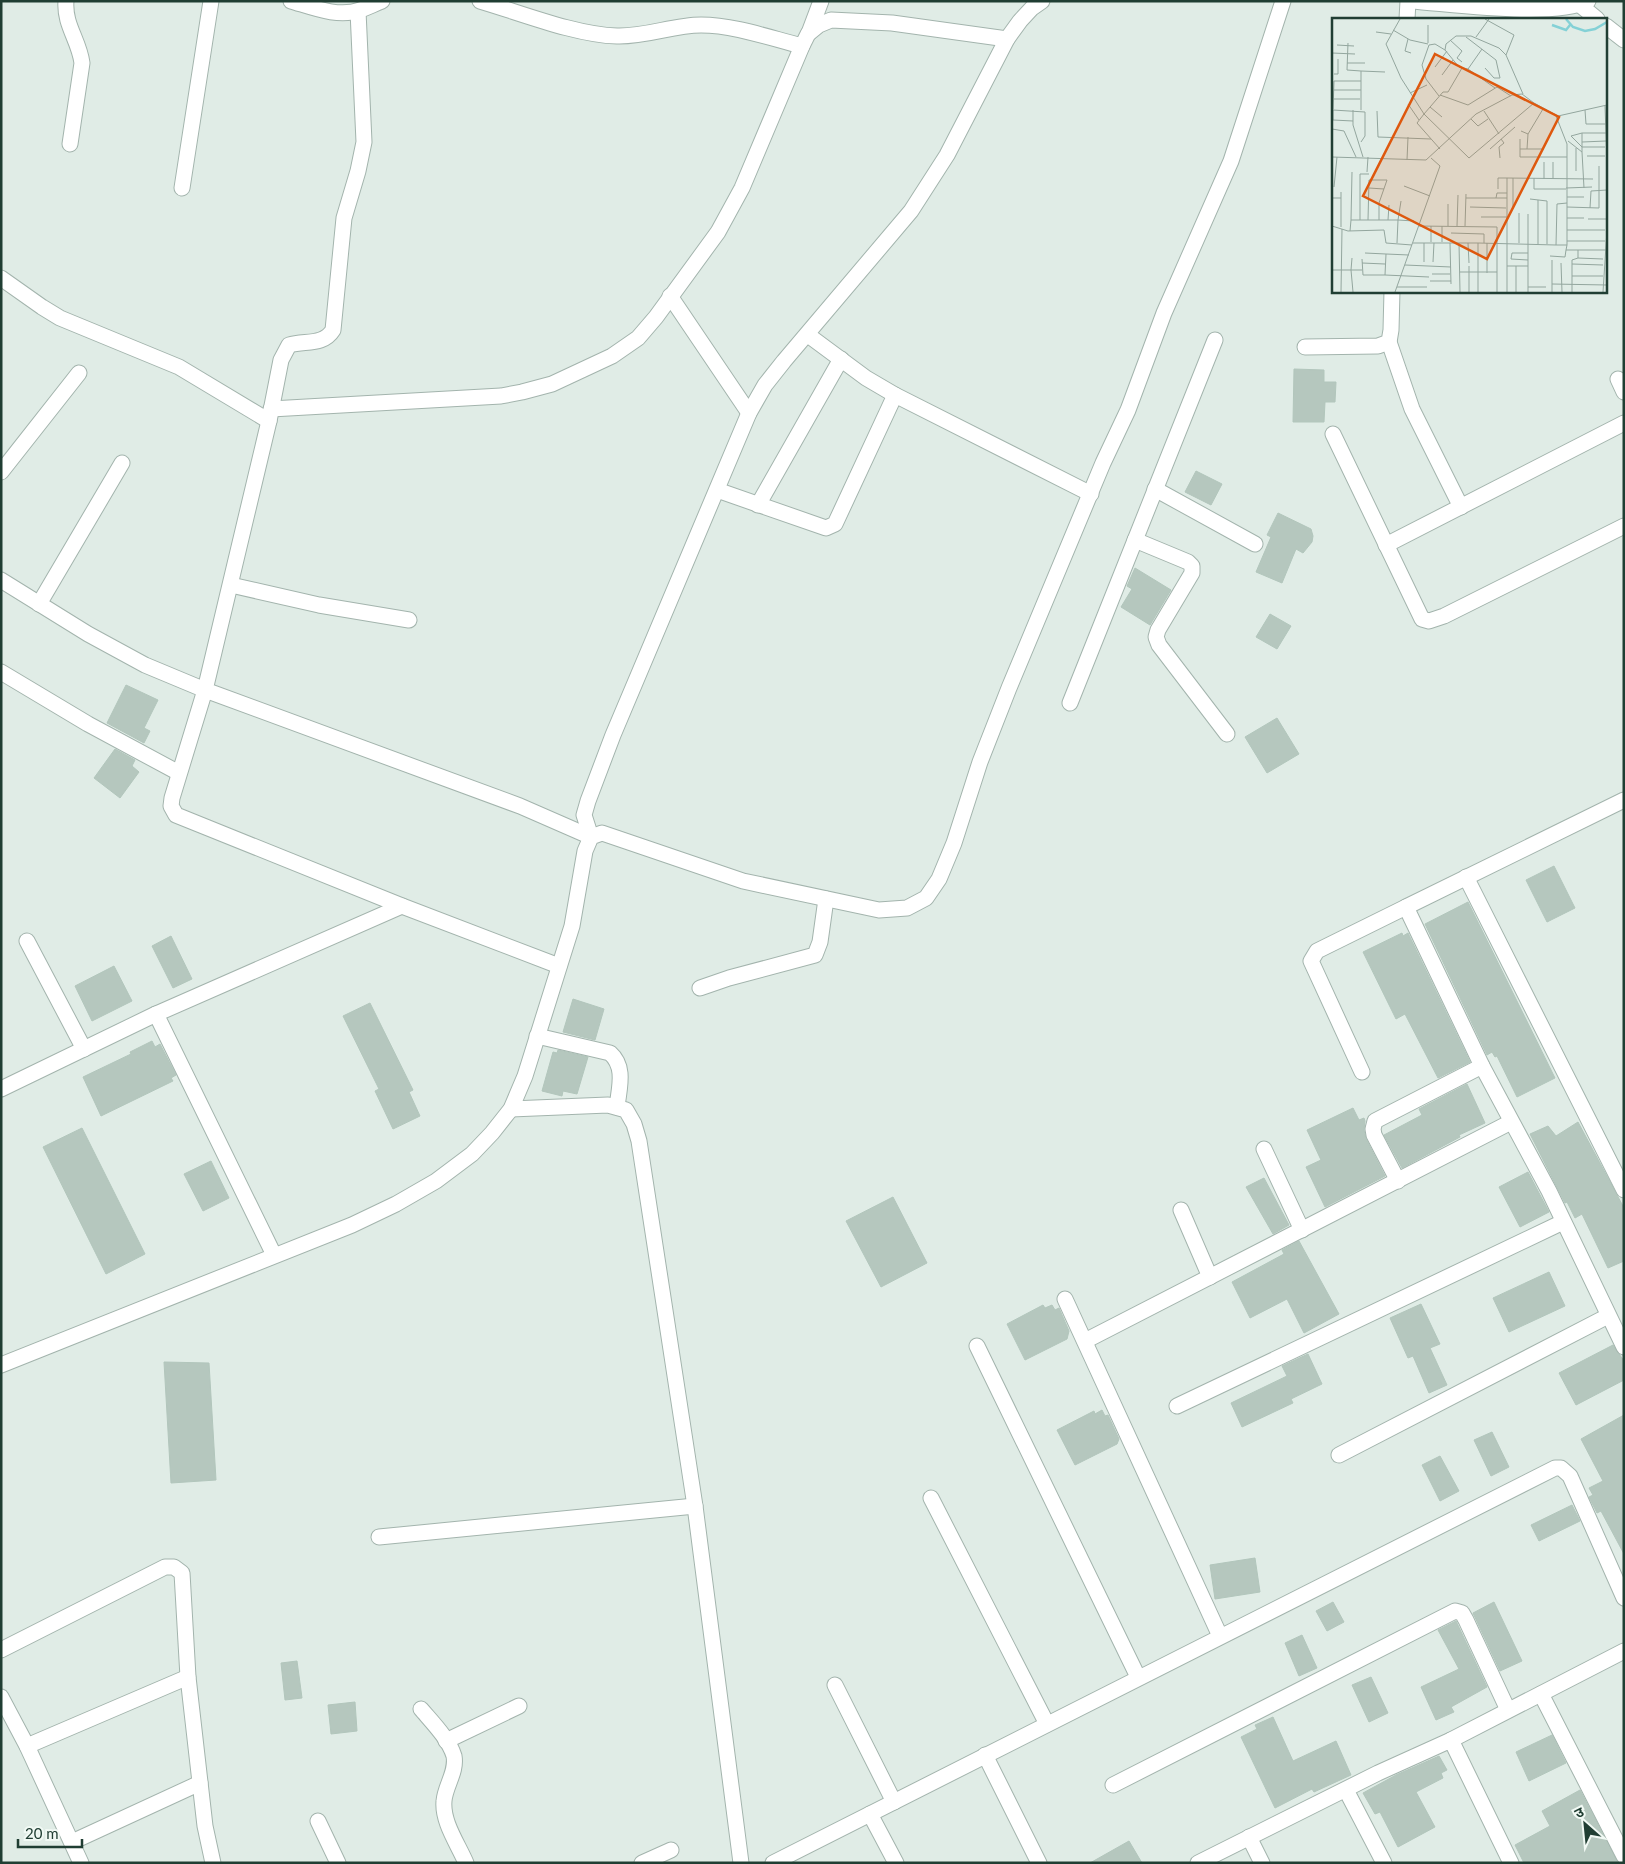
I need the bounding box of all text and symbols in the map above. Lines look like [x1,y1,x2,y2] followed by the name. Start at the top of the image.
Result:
[1332,18,1608,292] inset map
[1560,1799,1610,1849] north arrow
[1571,1802,1587,1821] text: उ
[18,1816,81,1848] scale bar
[25,1824,59,1842] text: 20 m

